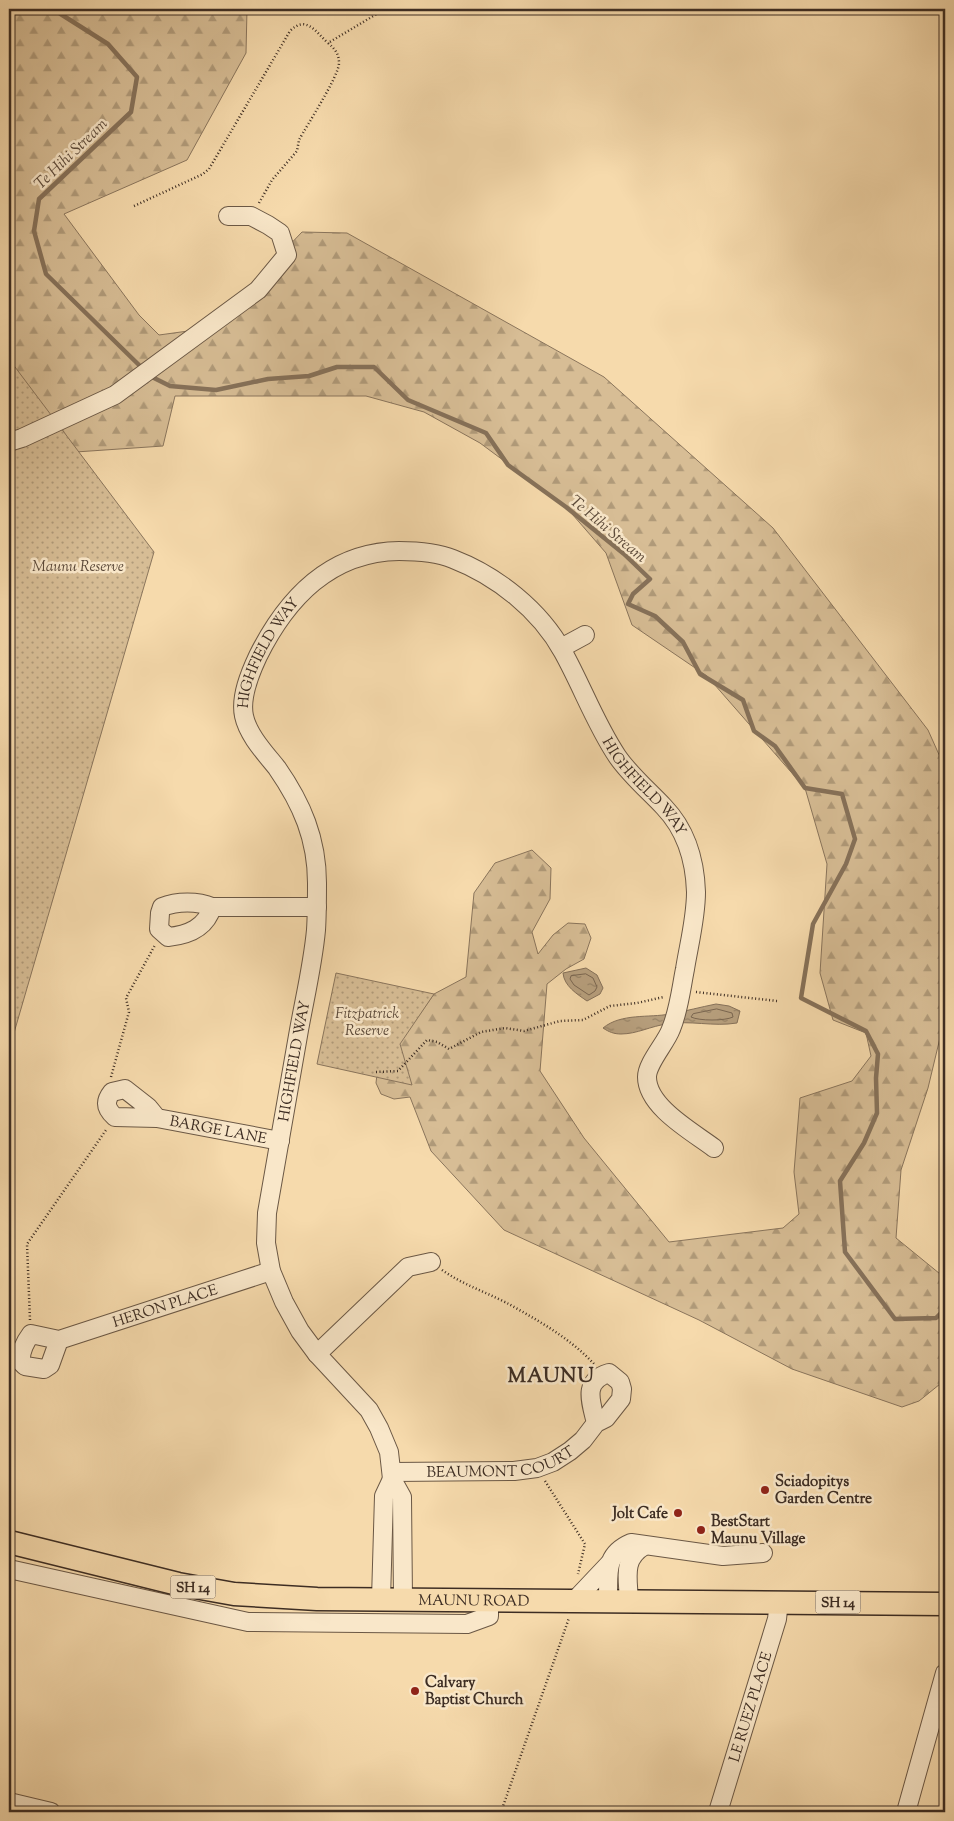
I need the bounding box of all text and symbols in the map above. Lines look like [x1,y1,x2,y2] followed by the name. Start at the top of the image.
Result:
[30,114,114,196] water label: Te Hihi Stream
[564,491,651,569] water label: Te Hihi Stream
[32,557,124,578] park label: Maunu Reserve
[234,593,305,709] street label: HIGHFIELD WAY
[596,734,691,840] street label: HIGHFIELD WAY
[274,999,316,1123] street label: HIGHFIELD WAY
[335,1004,399,1042] park label: Fitzpatrick Reserve
[168,1112,268,1150] street label: BARGE LANE
[110,1280,220,1334] street label: HERON PLACE
[508,1363,595,1392] district label: MAUNU
[426,1442,579,1484] street label: BEAUMONT COURT
[775,1472,872,1510] place label: Sciadopitys Garden Centre
[759,1484,771,1496] marker: Sciadopitys Garden Centre
[611,1504,668,1525] place label: Jolt Cafe
[672,1507,684,1519] marker: Jolt Cafe
[711,1512,805,1550] place label: BestStart Maunu Village
[695,1524,707,1536] marker: BestStart Maunu Village
[170,1575,216,1598] road number: SH 14
[816,1590,860,1614] road number: SH 14
[418,1591,530,1613] street label: MAUNU ROAD
[725,1650,778,1765] street label: LE RUEZ PLACE
[425,1673,524,1711] place label: Calvary Baptist Church
[409,1685,421,1697] marker: Calvary Baptist Church

